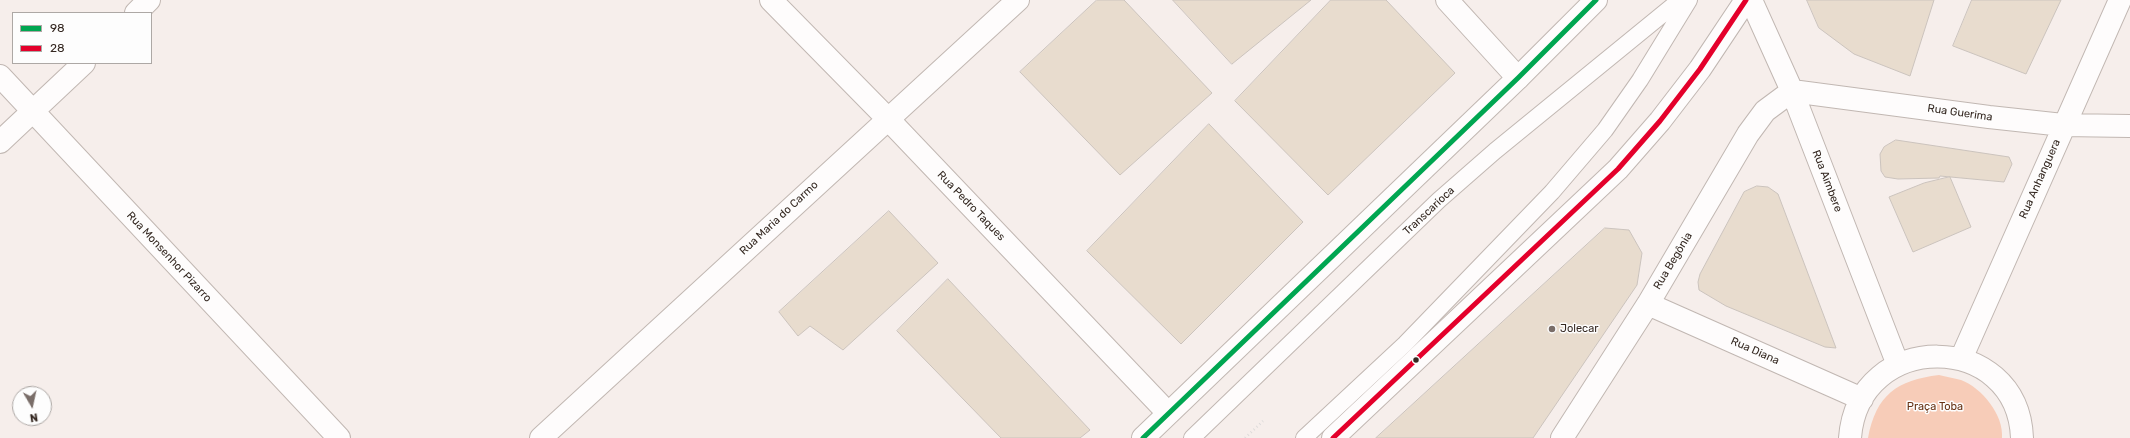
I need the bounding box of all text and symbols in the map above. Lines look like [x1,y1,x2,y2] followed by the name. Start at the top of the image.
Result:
[12,12,152,64] legend
[50,21,65,35] text: 98
[50,41,65,55] text: 28
[1927,102,1993,124] street label: Rua Guerima
[2017,137,2063,221] street label: Rua Anhanguera
[1809,148,1845,214] street label: Rua Aimbere
[934,168,1008,244] street label: Rua Pedro Taques
[737,178,821,258] street label: Rua Maria do Carmo
[1401,184,1457,238] street label: Transcarioca
[124,209,214,305] street label: Rua Monsenhor Pizarro
[1651,230,1695,292] street label: Rua Begônia
[1560,322,1598,336] place label: Jolecar
[1547,324,1557,334] marker: Jolecar
[1729,334,1781,368] street label: Rua Diana
[1411,355,1421,365] unlabelled marker
[12,386,52,426] north arrow
[1907,400,1963,414] park label: Praça Toba
[29,410,39,424] text: N

